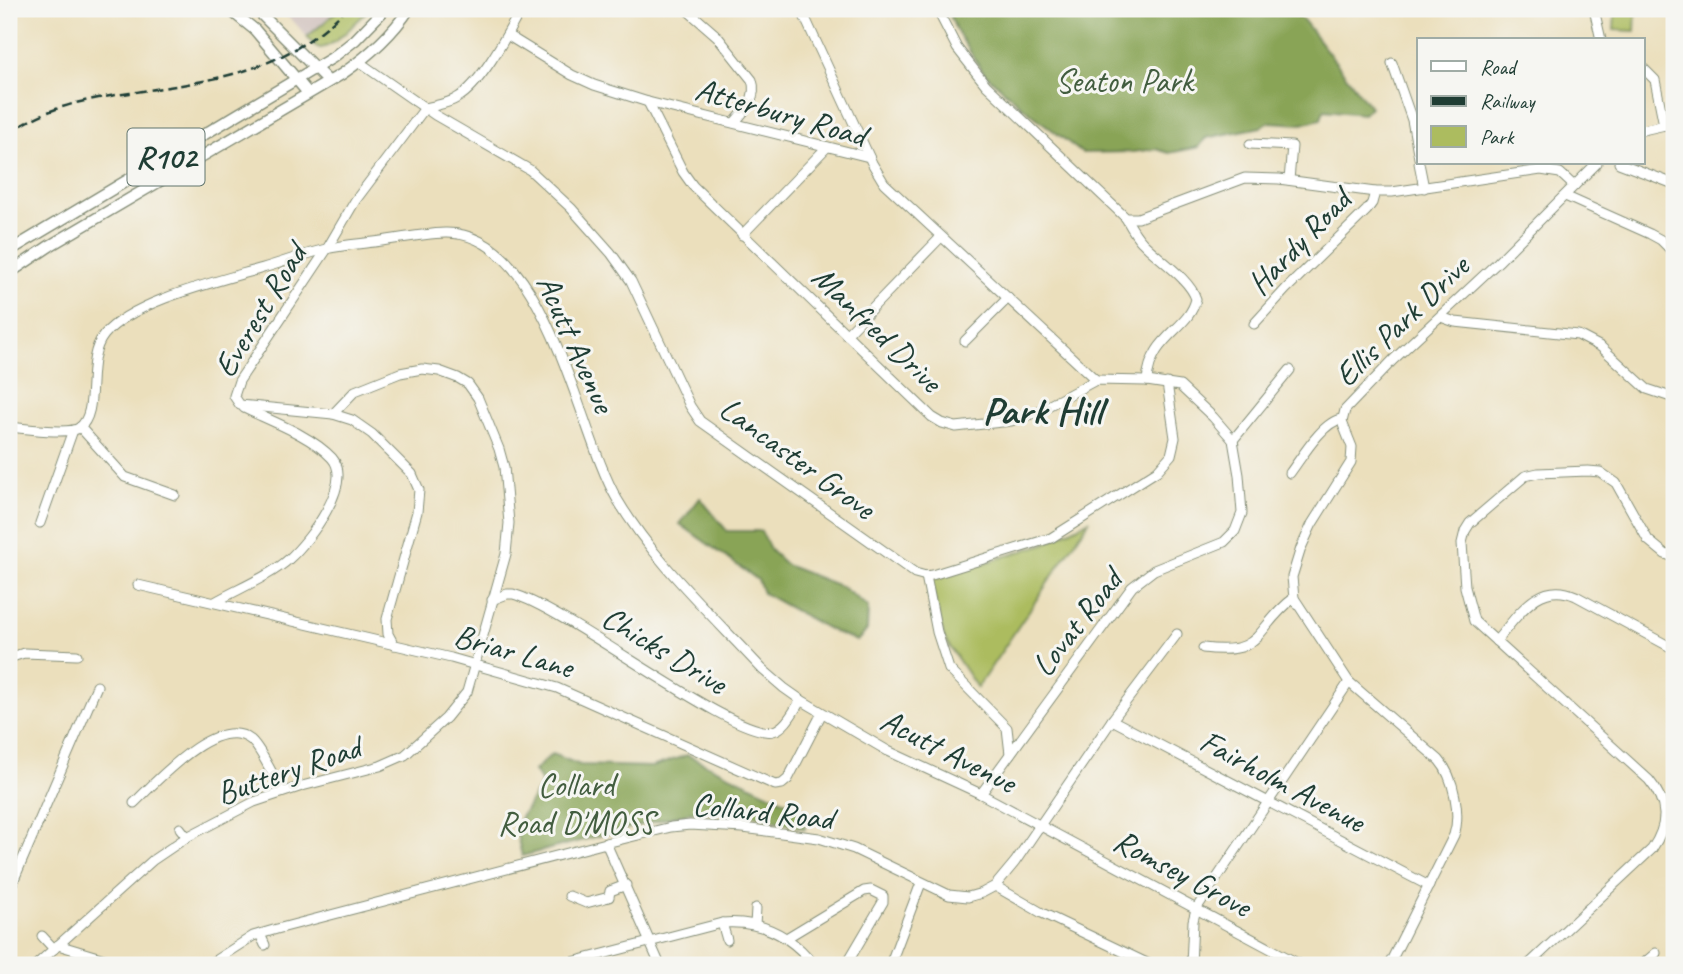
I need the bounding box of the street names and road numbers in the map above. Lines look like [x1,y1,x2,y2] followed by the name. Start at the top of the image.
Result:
[691,68,876,158] street label: Atterbury Road
[128,128,204,186] road number: R102
[1238,176,1363,304] street label: Hardy Road
[204,232,319,385] street label: Everest Road
[1325,244,1480,395] street label: Ellis Park Drive
[803,256,953,403] street label: Manfred Drive
[527,268,626,421] street label: Acutt Avenue
[711,387,885,530] street label: Lancaster Grove
[1022,557,1135,685] street label: Lovat Road
[594,596,737,705] street label: Chicks Drive
[449,614,580,689] street label: Briar Lane
[874,699,1025,804] street label: Acutt Avenue
[1193,720,1374,843] street label: Fairholm Avenue
[211,724,371,814] street label: Buttery Road
[691,783,840,840] street label: Collard Road
[1106,819,1261,928] street label: Romsey Grove

